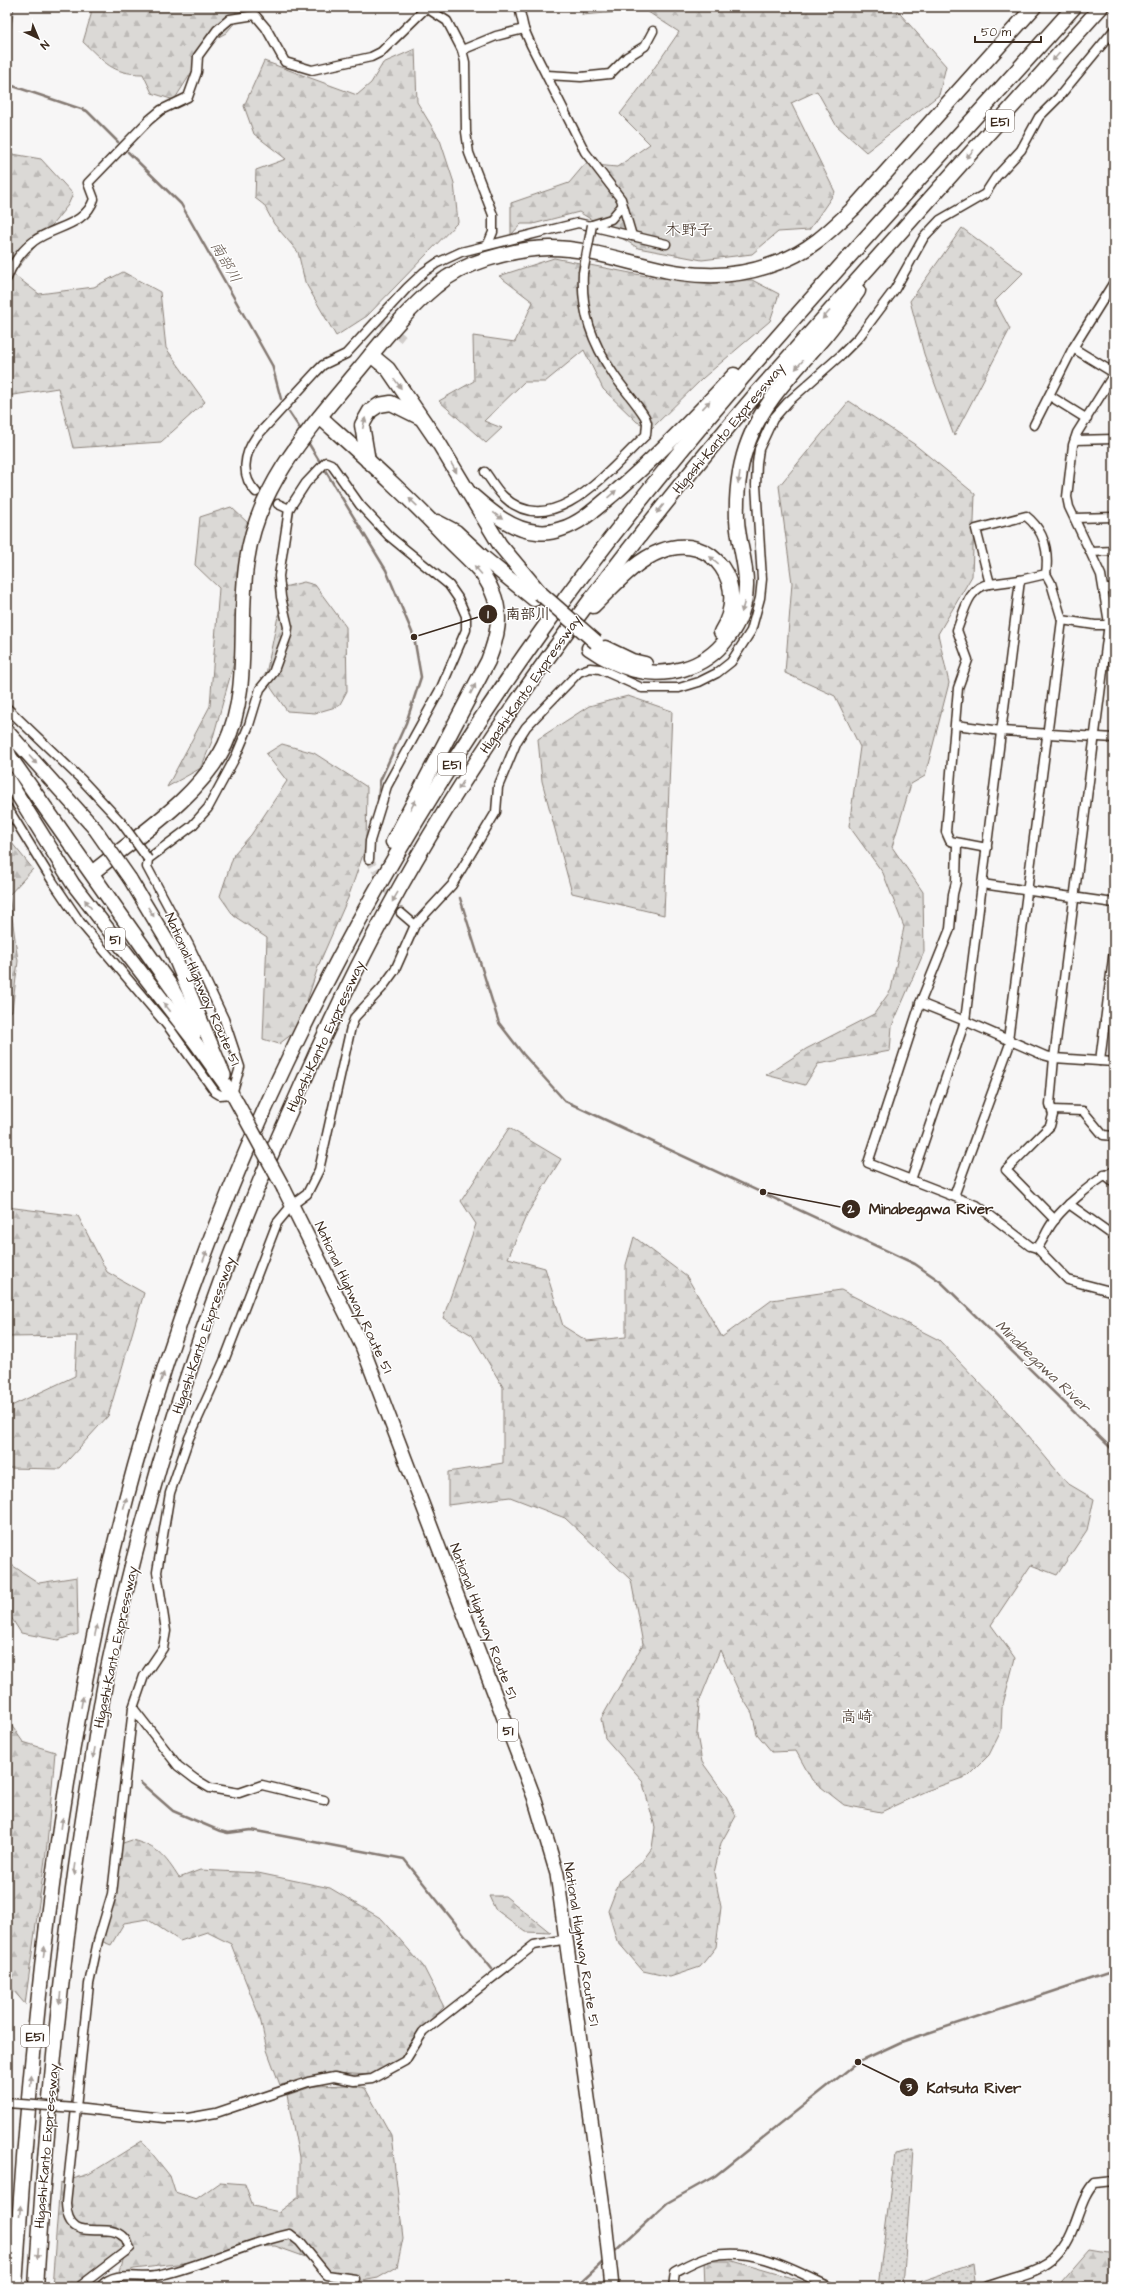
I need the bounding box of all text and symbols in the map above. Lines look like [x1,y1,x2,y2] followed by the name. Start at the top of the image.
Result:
[18,18,58,58] north arrow
[975,18,1041,44] scale bar
[981,24,1012,41] text: 50 m
[37,37,52,53] text: N
[1052,52,1061,62] one-way arrow
[986,110,1014,132] road number: E51
[965,149,974,159] one-way arrow
[665,219,713,241] district label: 木野子
[205,238,246,287] water label: 南部川
[821,310,831,320] one-way arrow
[668,359,790,498] street label: Higashi-Kanto Expressway
[794,360,804,370] one-way arrow
[394,378,402,389] one-way arrow
[702,400,711,410] one-way arrow
[361,417,367,430] one-way arrow
[450,462,457,474] one-way arrow
[736,472,742,484] one-way arrow
[607,490,618,499] one-way arrow
[408,498,418,507] one-way arrow
[655,504,664,515] one-way arrow
[492,512,503,520] one-way arrow
[708,555,719,564] one-way arrow
[474,564,483,575] one-way arrow
[478,600,559,627] callout: 南部川
[739,601,745,613] one-way arrow
[505,604,551,625] text: 南部川
[487,606,489,623] text: 1
[475,611,587,758] street label: Higashi-Kanto Expressway
[470,684,476,695] one-way arrow
[438,753,466,775] road number: E51
[29,754,38,765] one-way arrow
[457,780,465,790] one-way arrow
[409,799,416,810] one-way arrow
[391,891,398,903] one-way arrow
[84,898,92,909] one-way arrow
[148,906,155,918] one-way arrow
[159,910,245,1069] street label: National Highway Route 51
[105,928,125,950] road number: 51
[282,957,370,1116] street label: Higashi-Kanto Expressway
[163,1001,171,1012] one-way arrow
[841,1196,1001,1223] callout: Minabegawa River
[869,1199,994,1222] text: Minabegawa River
[847,1201,855,1218] text: 2
[309,1218,397,1377] street label: National Highway Route 51
[202,1249,208,1261] one-way arrow
[168,1254,240,1417] street label: Higashi-Kanto Expressway
[990,1316,1096,1419] water label: Minabegawa River
[159,1372,165,1384] one-way arrow
[122,1497,128,1509] one-way arrow
[444,1541,522,1702] street label: National Highway Route 51
[89,1564,143,1730] street label: Higashi-Kanto Expressway
[93,1624,99,1636] one-way arrow
[79,1696,85,1708] one-way arrow
[841,1706,873,1728] district label: 高崎
[498,1719,518,1741] road number: 51
[90,1747,96,1759] one-way arrow
[59,1817,65,1829] one-way arrow
[558,1861,604,2028] street label: National Highway Route 51
[72,1863,78,1875] one-way arrow
[41,1946,47,1958] one-way arrow
[56,1992,63,2004] one-way arrow
[21,2025,49,2047] road number: E51
[30,2063,64,2229] street label: Higashi-Kanto Expressway
[899,2074,1029,2101] callout: Katsuta River
[28,2075,35,2087] one-way arrow
[927,2078,1022,2099] text: Katsuta River
[905,2079,913,2096] text: 3
[17,2205,24,2217] one-way arrow
[34,2247,41,2259] one-way arrow

